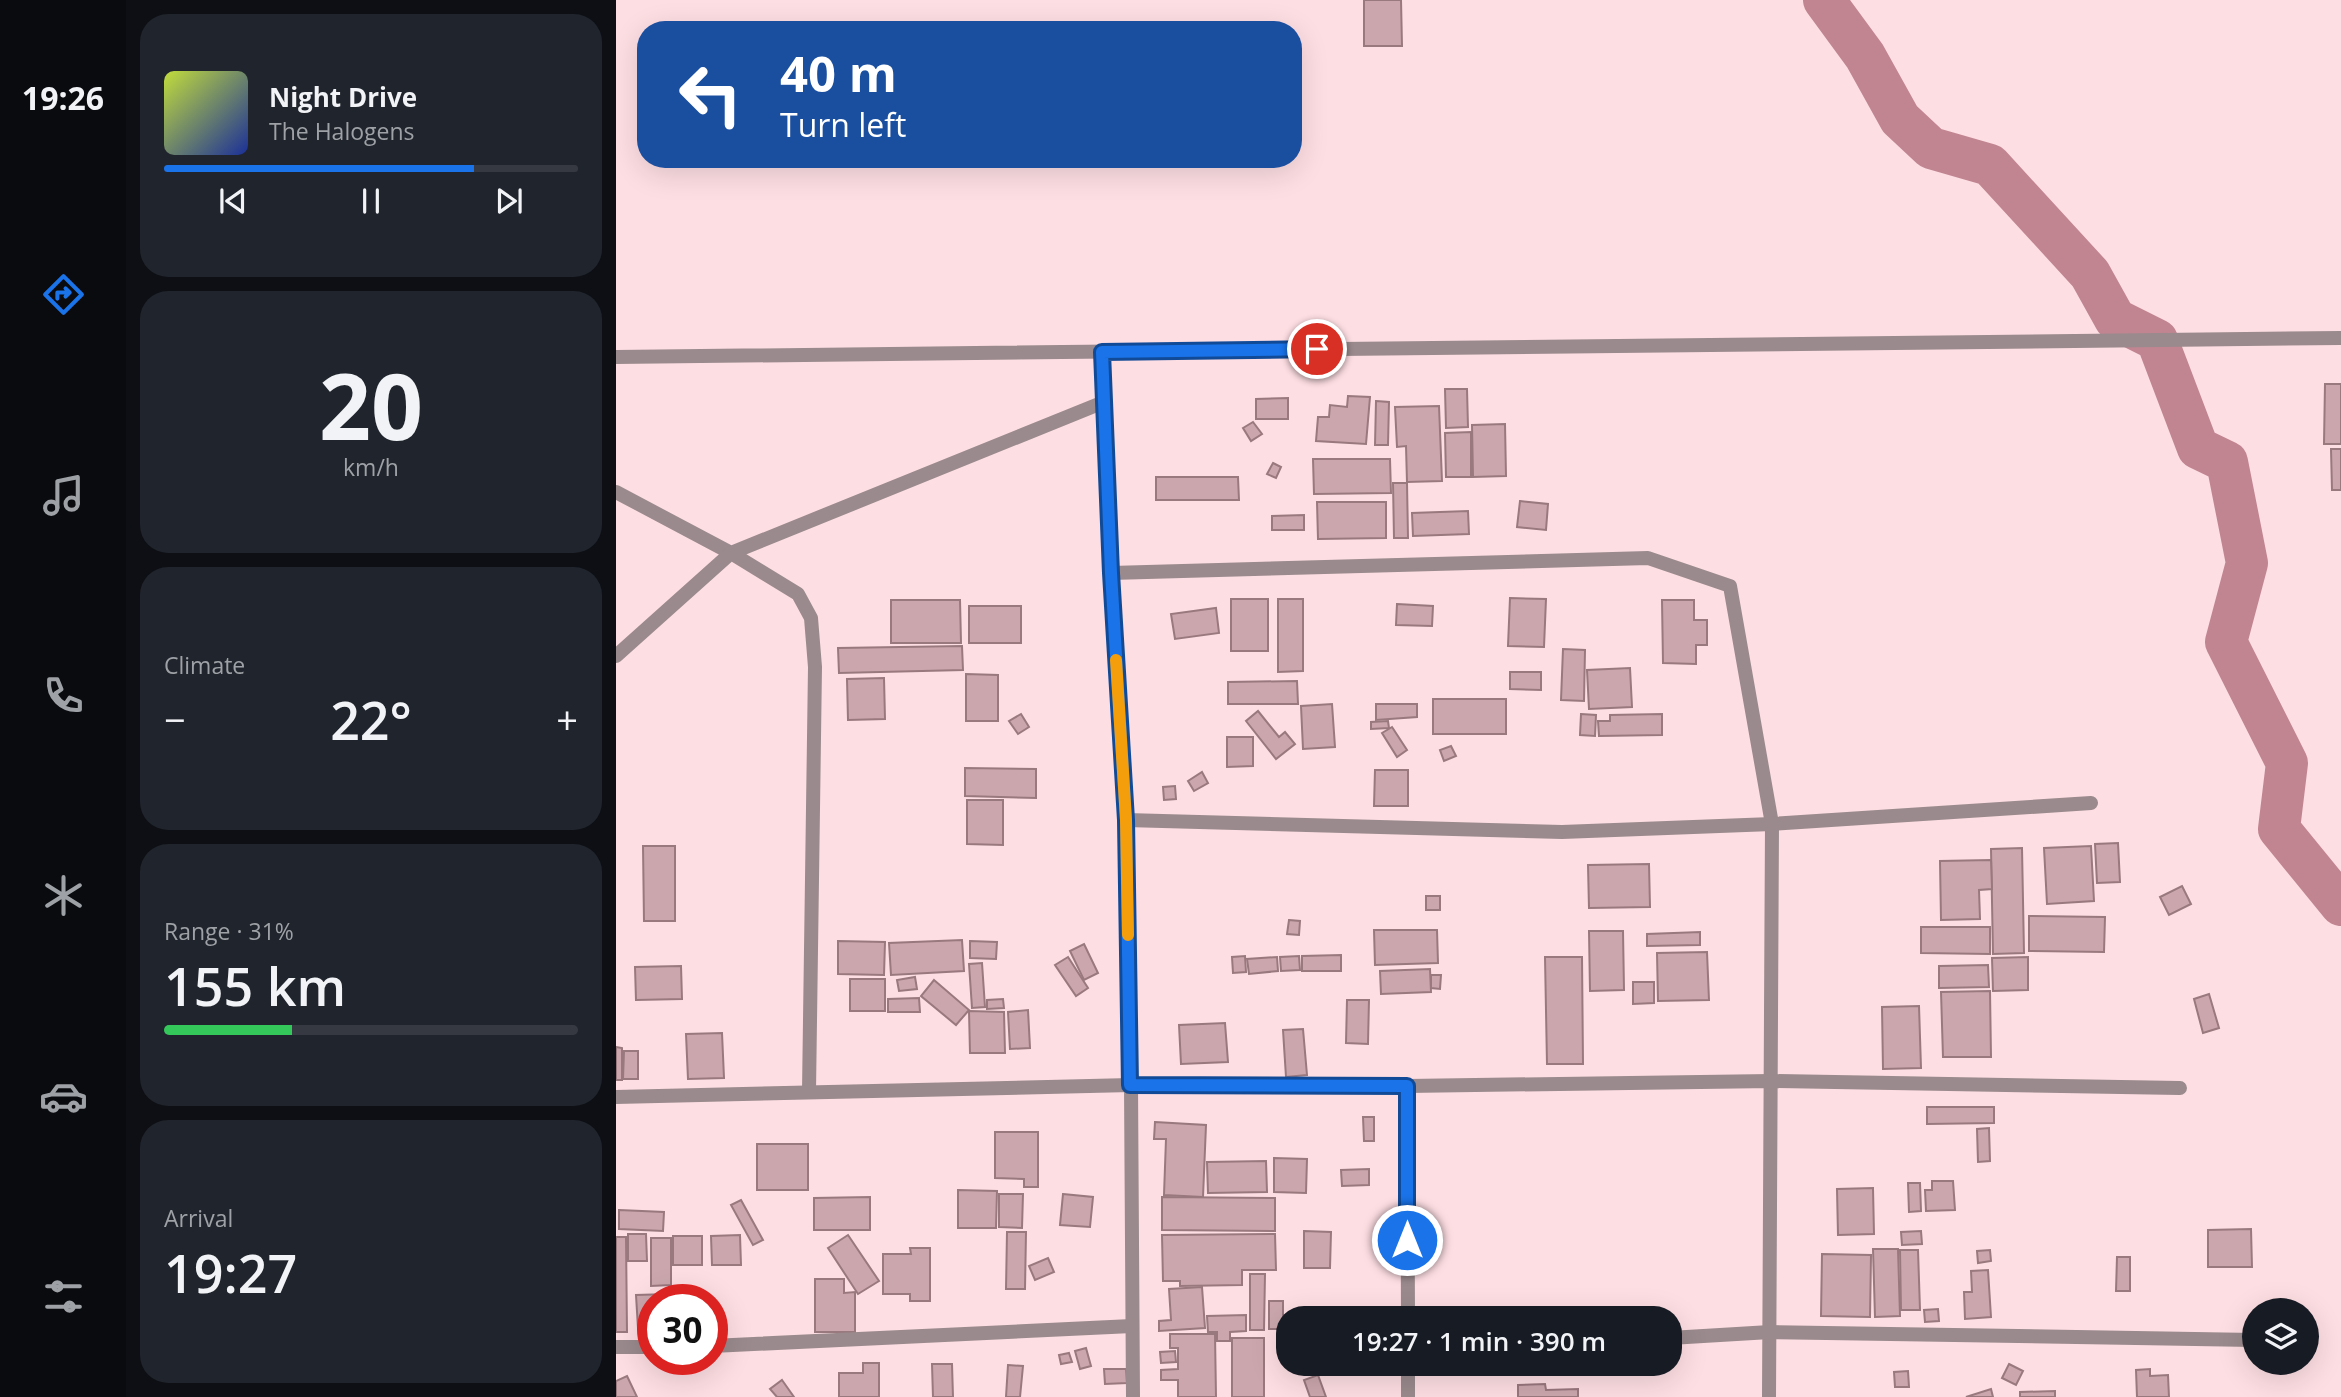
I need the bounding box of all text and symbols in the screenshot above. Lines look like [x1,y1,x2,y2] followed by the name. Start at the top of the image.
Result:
[780,40,897,106] text: 40 m
[665,49,756,140] icon: left
[22,76,104,119] text: 19:26
[269,79,417,115] text: Night Drive
[780,103,906,146] text: Turn left
[269,115,415,147] text: The Halogens
[214,182,252,220] icon: previous
[352,182,390,220] icon: pause
[490,182,528,220] icon: next
[39,270,88,319] icon: directions
[1287,319,1347,379] pin
[1298,330,1336,368] icon: arrive
[319,343,423,467] text: 20
[343,451,399,483] text: km/h
[39,471,88,520] icon: music
[164,649,245,681] text: Climate
[39,671,88,720] icon: phone
[330,684,412,755] text: 22°
[164,693,186,745] text: −
[556,693,578,745] text: +
[39,871,88,920] icon: climate
[164,915,294,947] text: Range · 31%
[164,950,346,1021] text: 155 km
[39,1072,88,1121] icon: car
[164,1202,233,1234] text: Arrival
[1370,1203,1444,1277] position arrow
[164,1237,297,1308] text: 19:27
[39,1272,88,1321] icon: filters
[637,1284,728,1375] speed limit sign: 30
[2242,1298,2319,1375] map controls
[2242,1298,2319,1375] button: layers
[1352,1323,1606,1359] text: 19:27 · 1 min · 390 m

